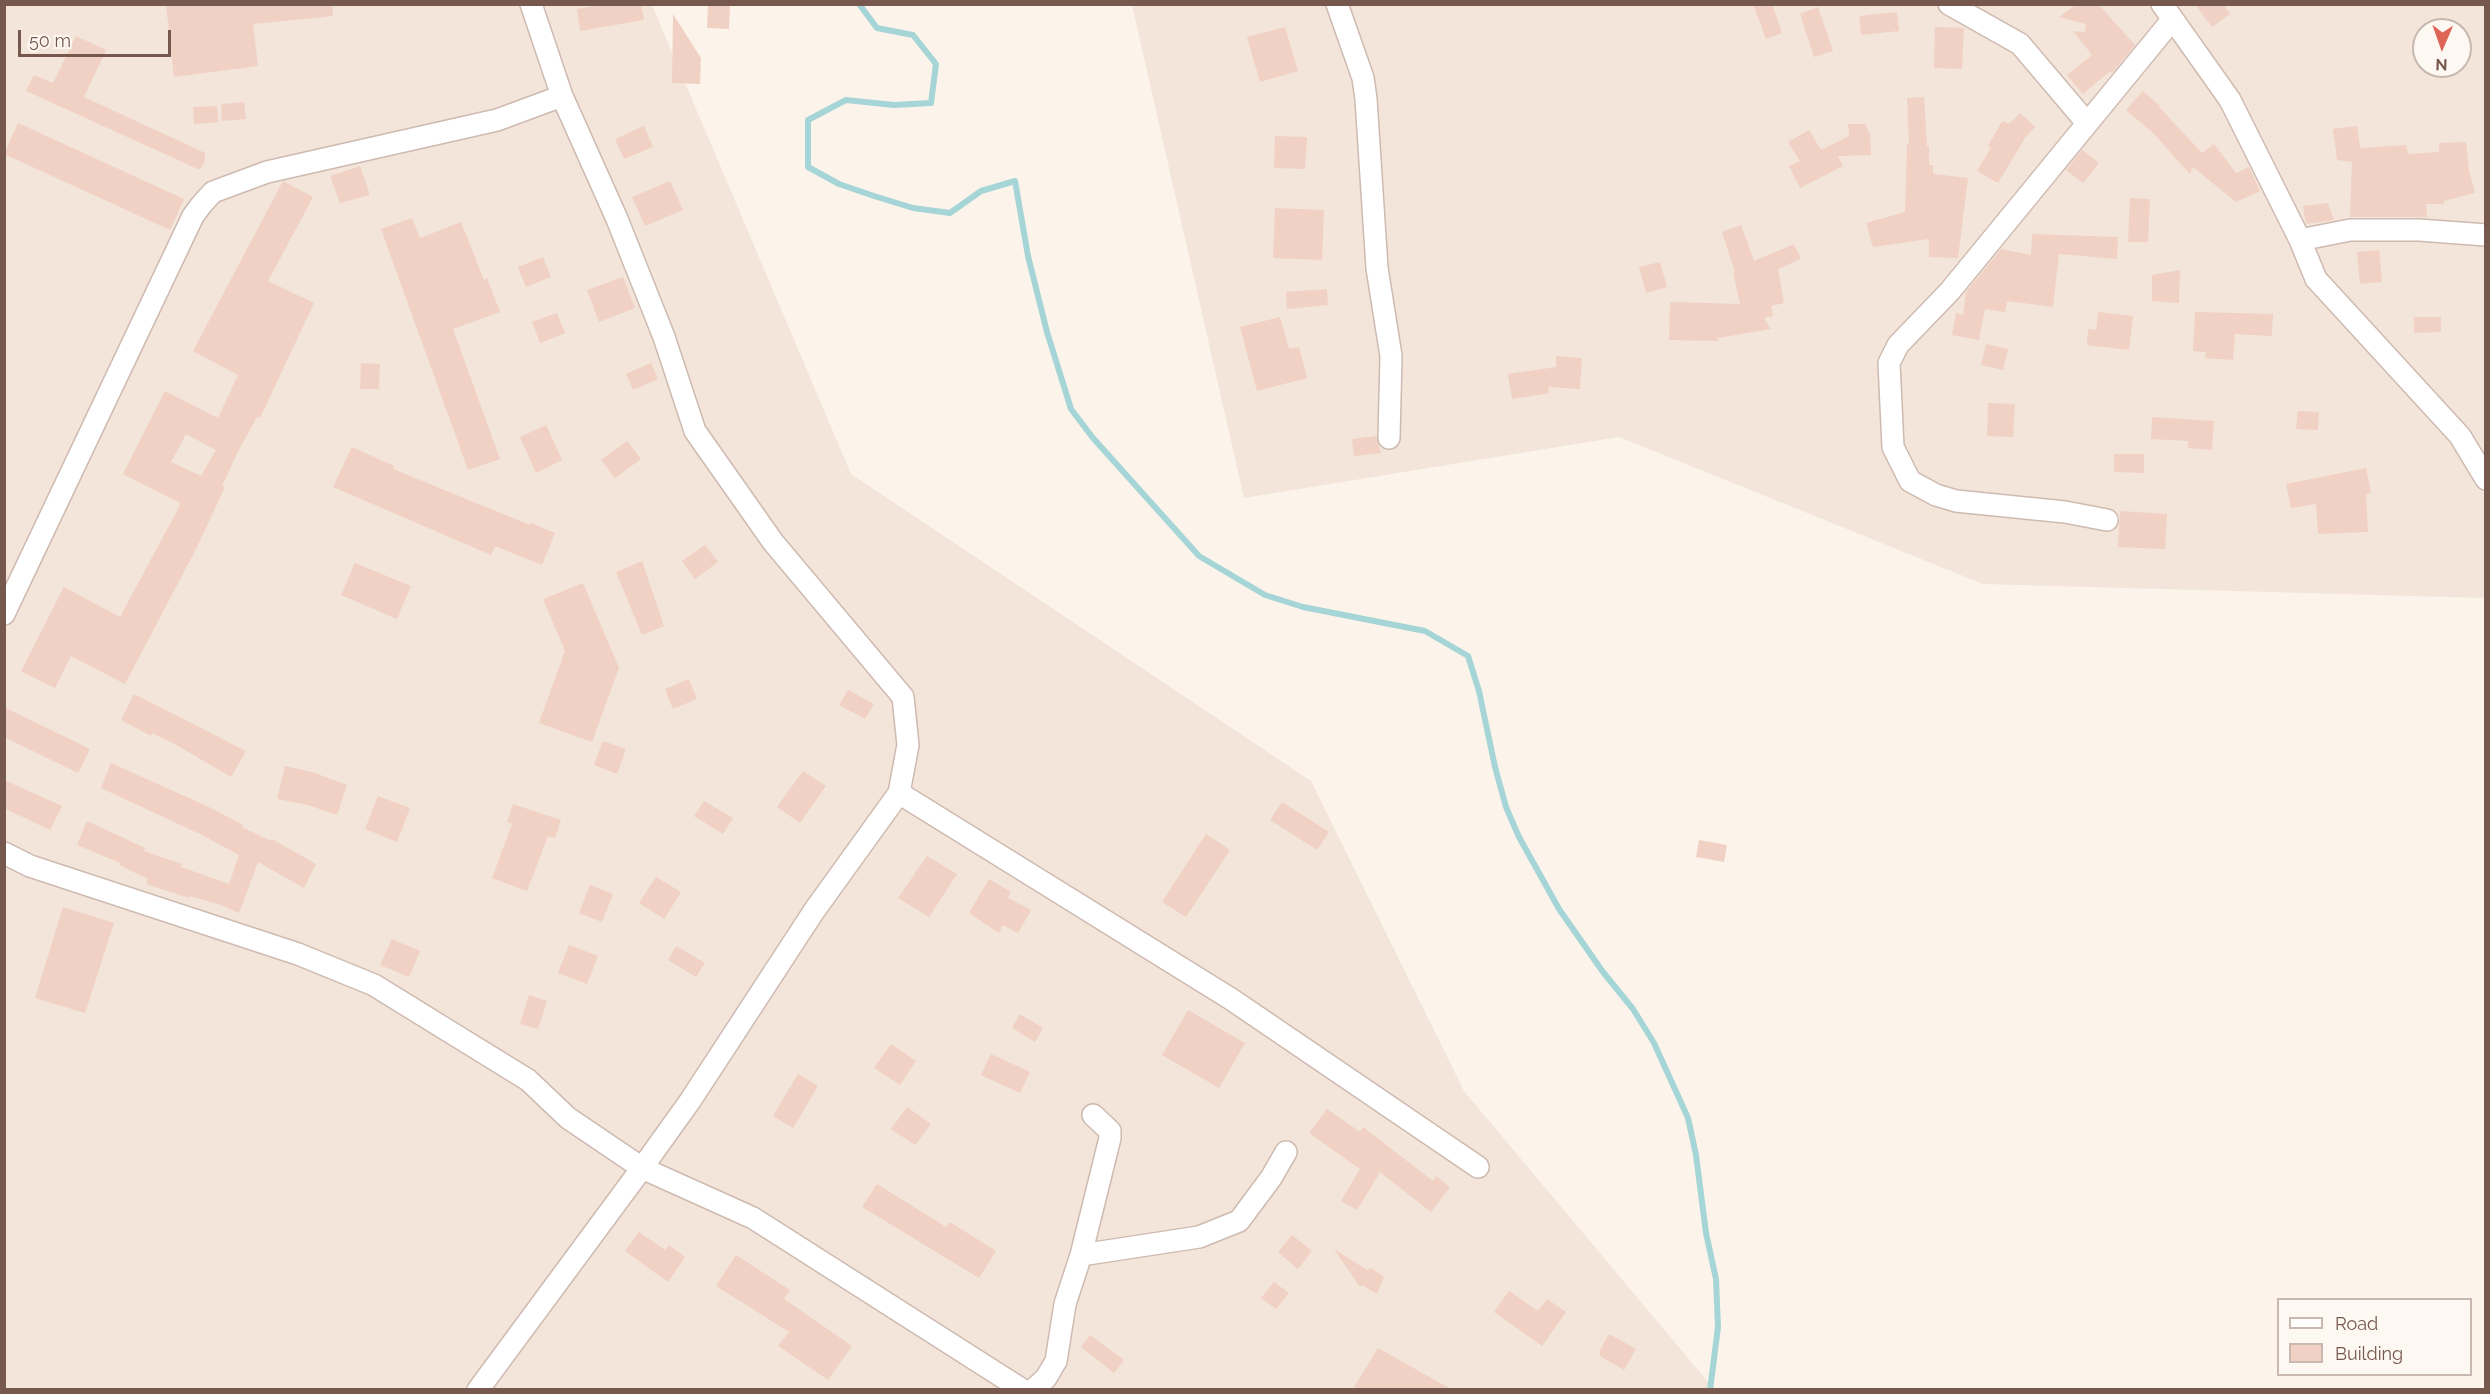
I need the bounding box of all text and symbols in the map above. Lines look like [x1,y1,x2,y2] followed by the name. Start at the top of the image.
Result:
[21,18,174,56] scale bar
[2412,18,2472,78] north arrow
[29,30,71,51] text: 50 m
[2435,55,2448,74] text: N
[2277,1298,2472,1376] legend
[2335,1313,2378,1334] text: Road
[2335,1343,2403,1364] text: Building

